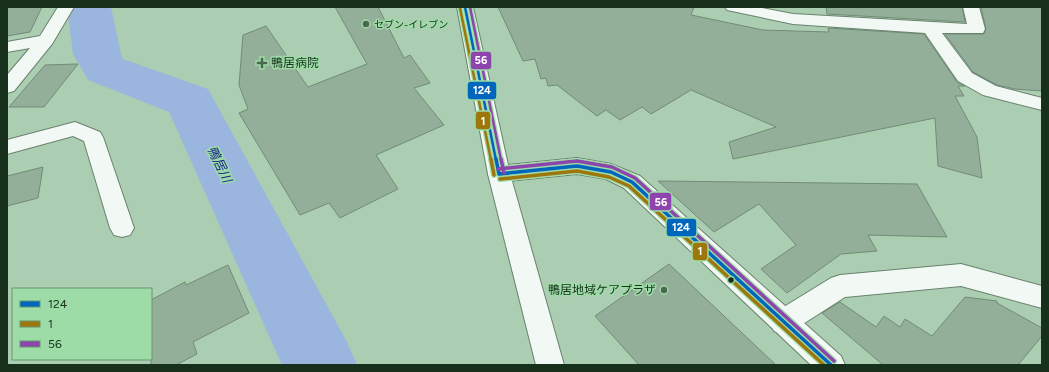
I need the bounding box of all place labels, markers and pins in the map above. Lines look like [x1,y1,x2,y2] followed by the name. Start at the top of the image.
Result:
[374,18,448,31] place label: セブン-イレブン
[361,19,371,29] marker: セブン-イレブン
[271,56,319,70] place label: 鴨居病院
[256,57,268,69] marker: 鴨居病院
[726,275,736,285] unlabelled marker
[548,283,656,297] place label: 鴨居地域ケアプラザ
[659,285,669,295] marker: 鴨居地域ケアプラザ

